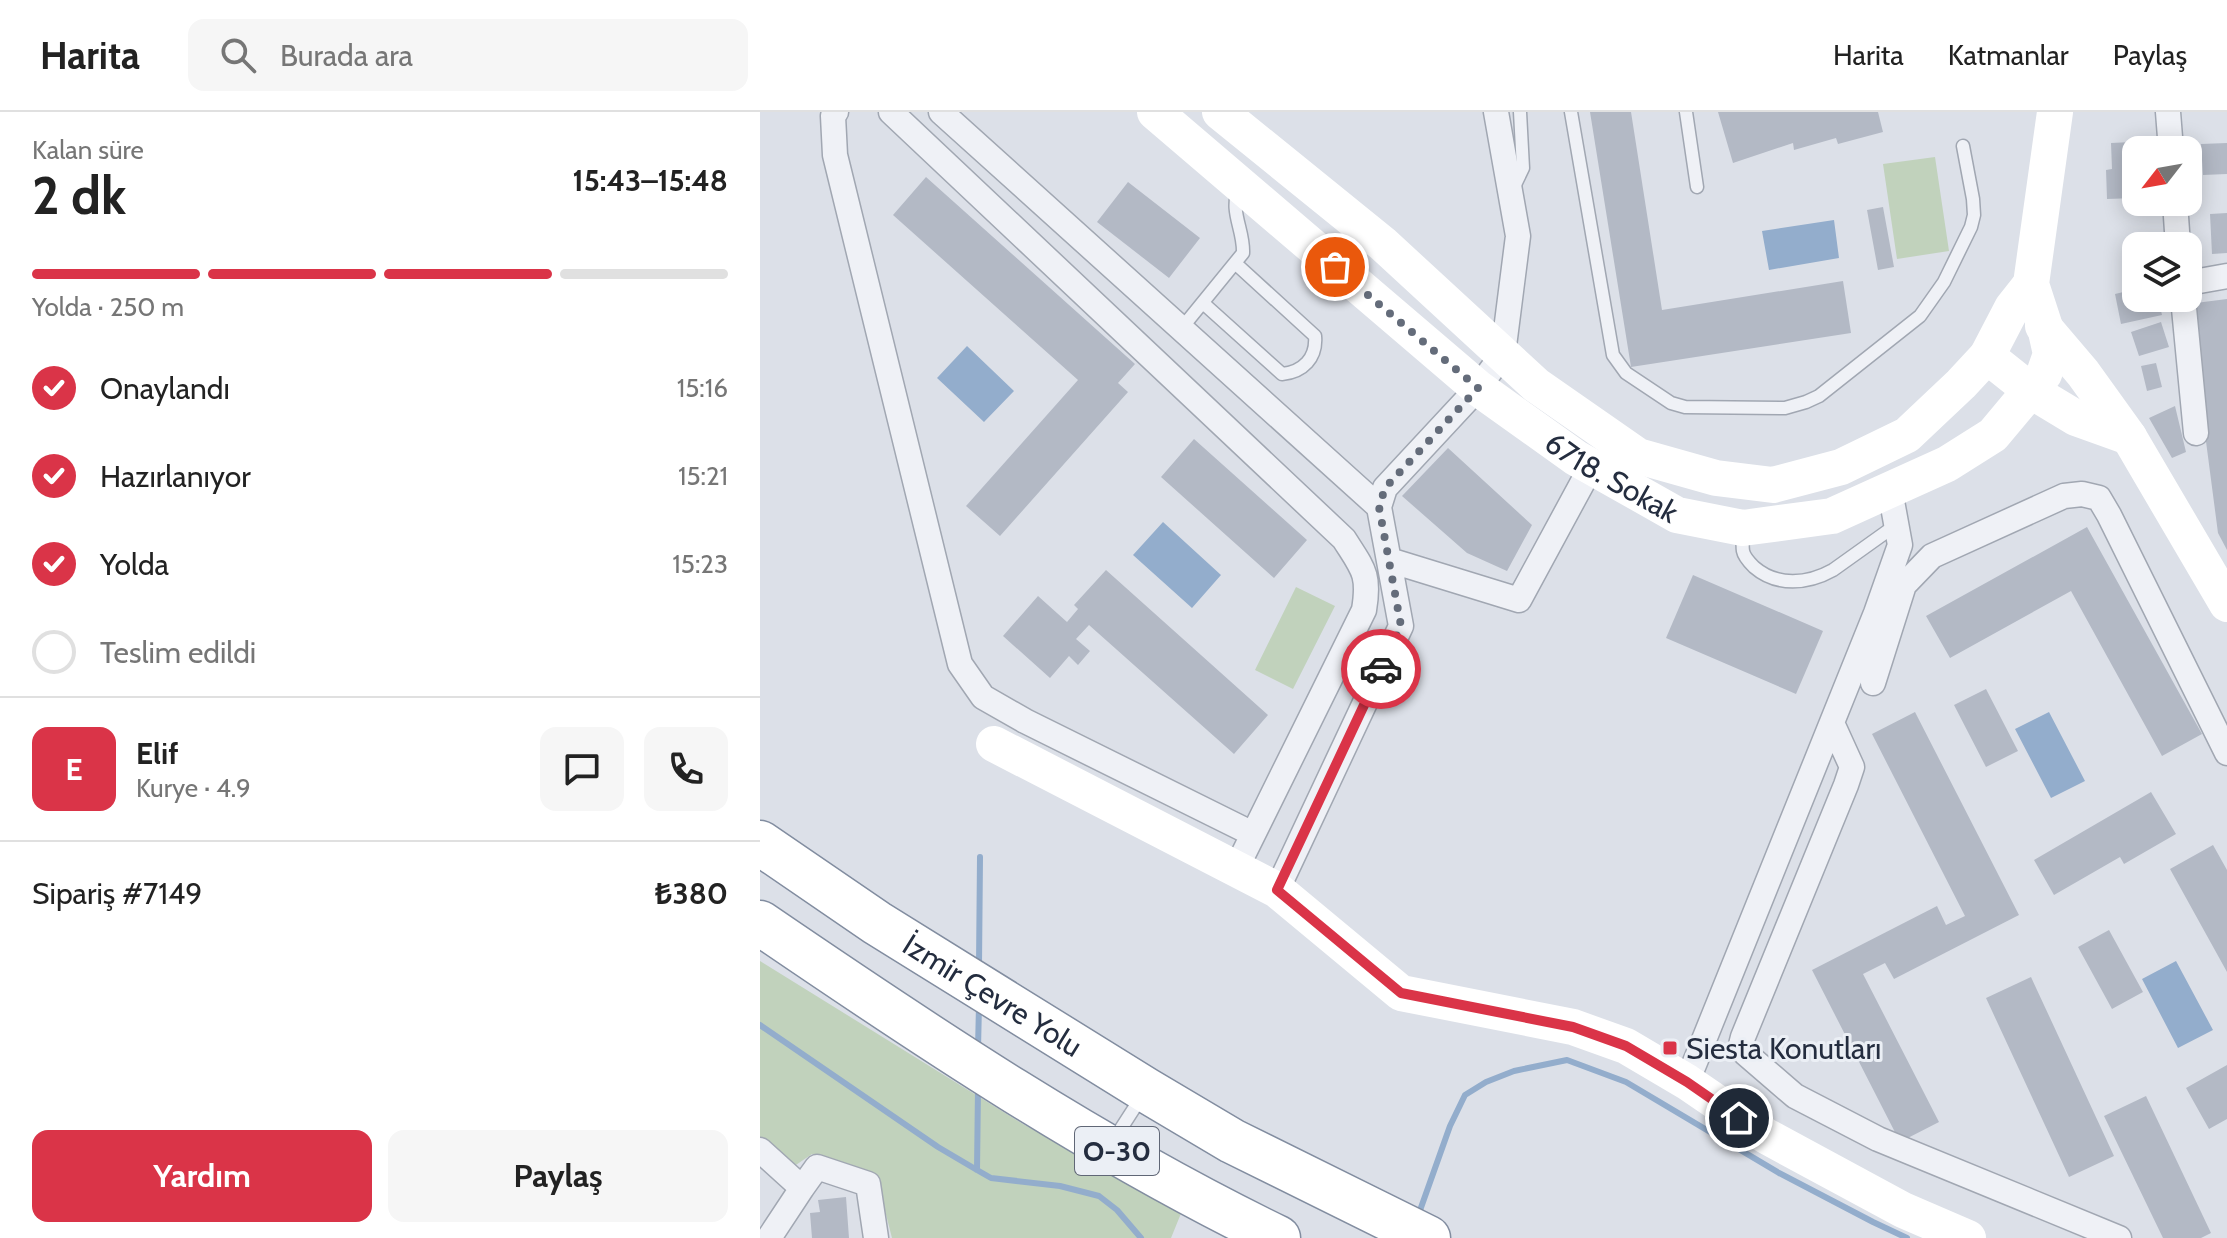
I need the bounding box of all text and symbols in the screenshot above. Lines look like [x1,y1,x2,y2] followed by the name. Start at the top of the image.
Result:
[188,19,748,91] search box
[40,32,140,79] text: Harita
[216,33,260,77] icon: search
[280,37,413,74] text: Burada ara
[1833,38,1904,72] text: Harita
[1948,38,2069,72] text: Katmanlar
[2113,38,2187,72] text: Paylaş
[32,134,144,166] text: Kalan süre
[2122,136,2202,216] north arrow
[2122,136,2202,312] map controls
[573,162,728,199] text: 15:43–15:48
[32,164,126,227] text: 2 dk
[2122,232,2202,312] button: layers
[1301,233,1369,301] pin
[1313,245,1357,289] icon: bag
[32,291,184,323] text: Yolda · 250 m
[32,366,76,410] icon: check
[100,370,230,407] text: Onaylandı
[677,372,728,404] text: 15:16
[1538,424,1686,531] street label: 6718. Sokak
[32,454,76,498] icon: check
[100,458,251,495] text: Hazırlanıyor
[678,460,728,492] text: 15:21
[32,542,76,586] icon: check
[100,546,169,583] text: Yolda
[672,548,728,580] text: 15:23
[1341,629,1421,709] courier
[100,634,256,671] text: Teslim edildi
[1359,647,1403,691] icon: car
[540,727,624,811] button: chat
[644,727,728,811] button: phone
[136,735,178,772] text: Elif
[65,751,83,788] text: E
[136,772,251,804] text: Kurye · 4.9
[32,875,202,912] text: Sipariş #7149
[655,875,728,912] text: ₺380
[896,925,1089,1064] street label: İzmir Çevre Yolu
[1686,1030,1881,1067] place label: Siesta Konutları
[1661,1039,1679,1057] marker: Siesta Konutları
[1705,1084,1773,1152] pin
[1717,1096,1761,1140] icon: home
[1075,1127,1159,1175] road number: O-30
[32,1130,372,1222] button: Yardım
[388,1130,728,1222] button: Paylaş

